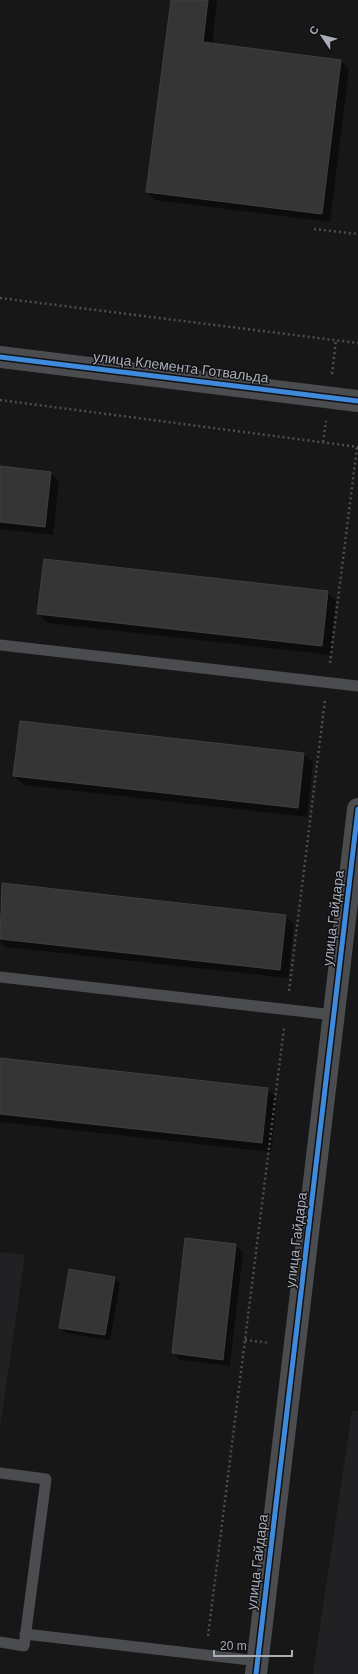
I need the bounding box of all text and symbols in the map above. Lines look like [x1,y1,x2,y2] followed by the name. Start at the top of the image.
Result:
[302,16,342,56] north arrow
[307,24,321,37] text: С
[92,348,270,386] street label: улица Клемента Готвальда
[319,869,347,967] street label: улица Гайдара
[282,1191,310,1289] street label: улица Гайдара
[243,1513,271,1611] street label: улица Гайдара
[214,1632,292,1658] scale bar
[220,1639,247,1653] text: 20 m

